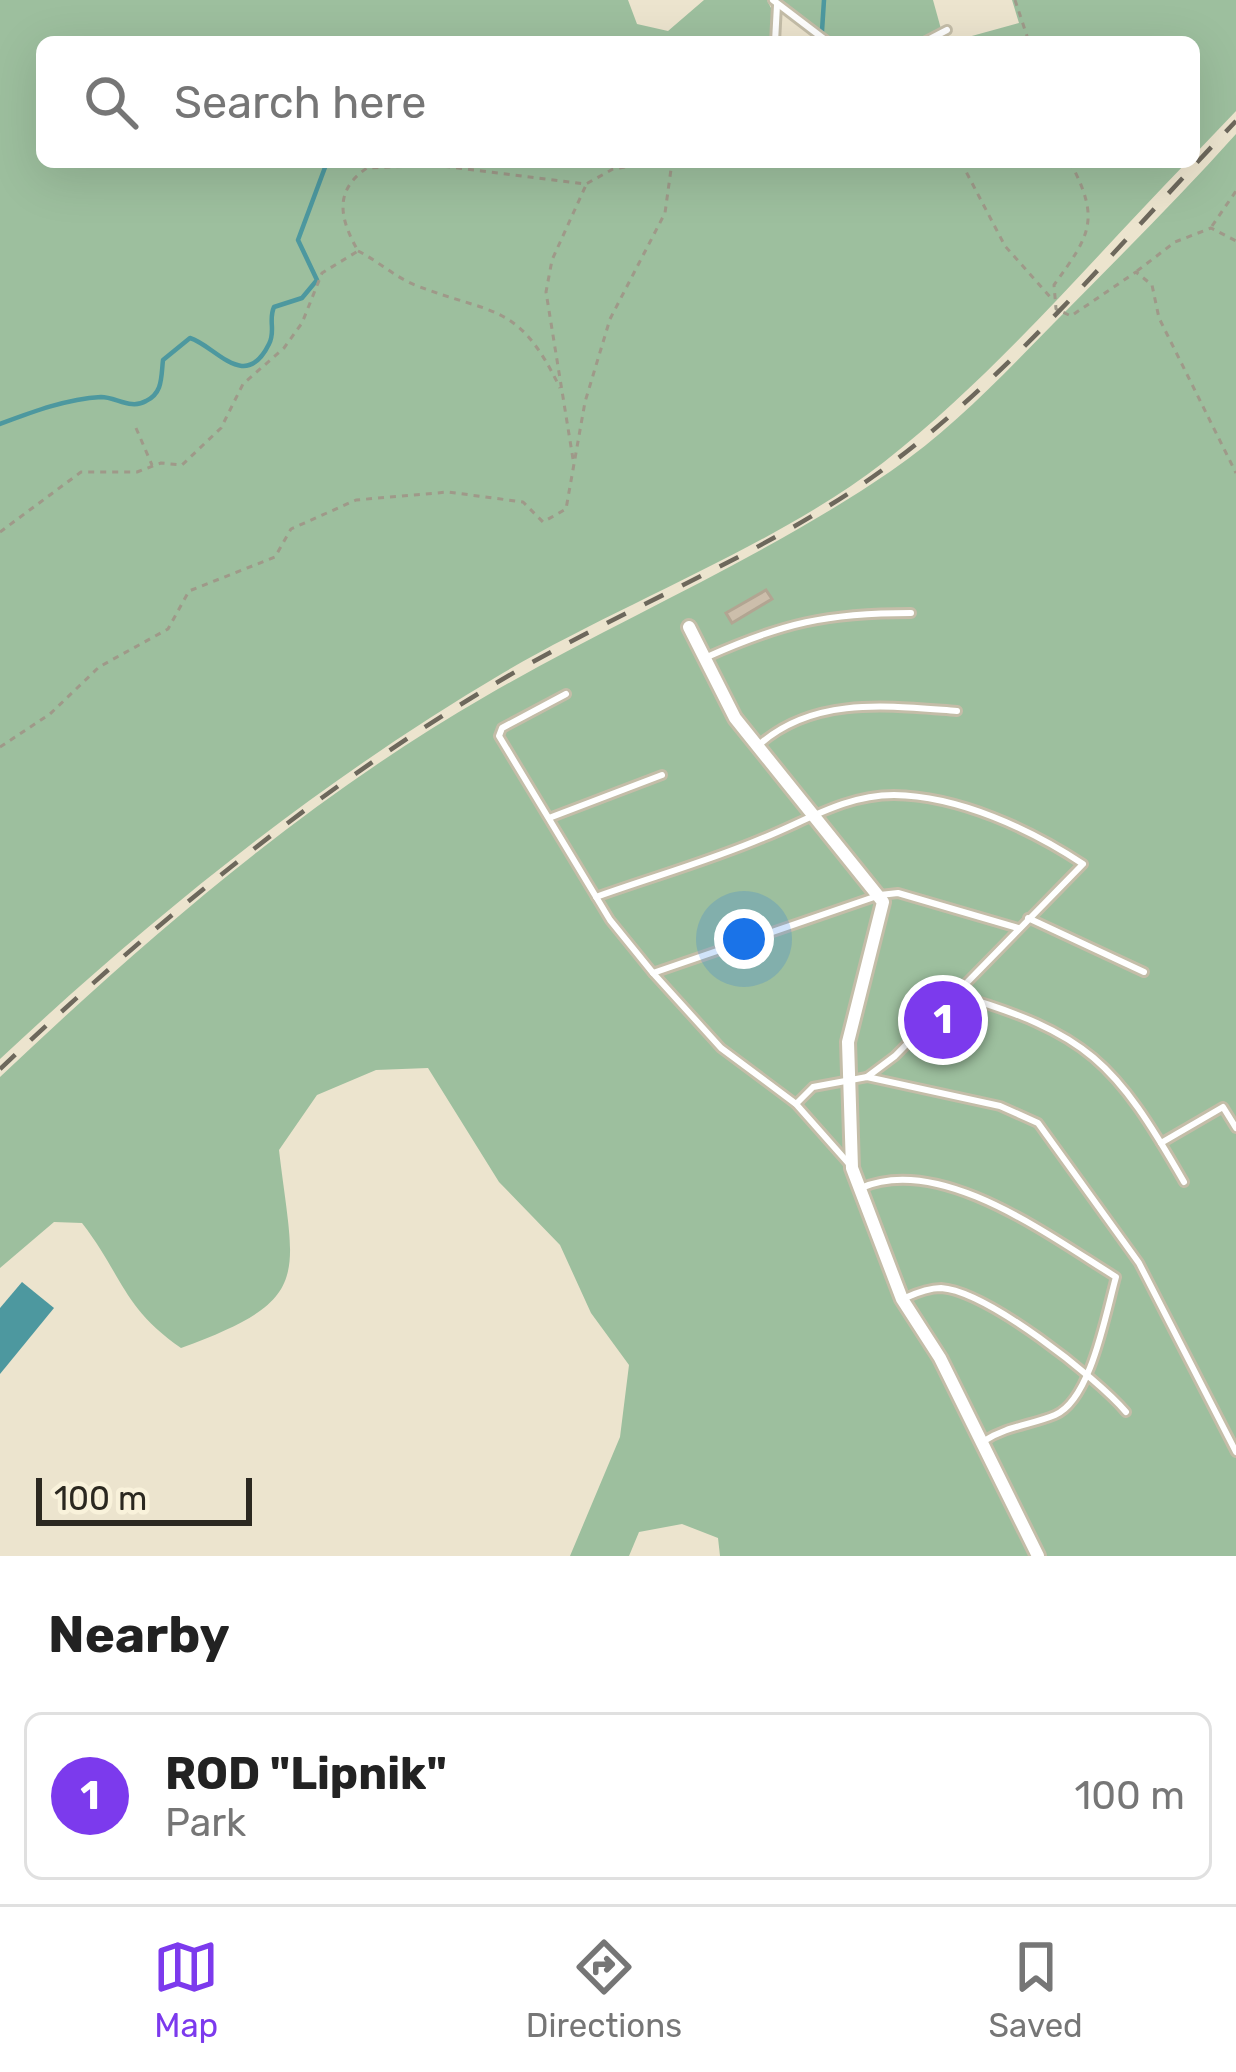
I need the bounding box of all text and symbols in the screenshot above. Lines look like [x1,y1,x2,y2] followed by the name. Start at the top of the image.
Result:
[36,36,1200,168] search box
[78,69,144,135] icon: search
[174,76,426,129] text: Search here
[714,909,774,969] your location
[904,975,982,1065] pin: 1
[36,1472,252,1525] scale bar
[54,1479,147,1518] text: 100 m
[48,1604,230,1665] text: Nearby
[165,1747,447,1800] text: ROD "Lipnik"
[80,1773,100,1819] text: 1
[1075,1773,1185,1819] text: 100 m
[165,1800,246,1846] text: Park
[153,1934,219,2045] tab: Map
[526,1934,682,2045] tab: Directions
[989,1934,1083,2045] tab: Saved

